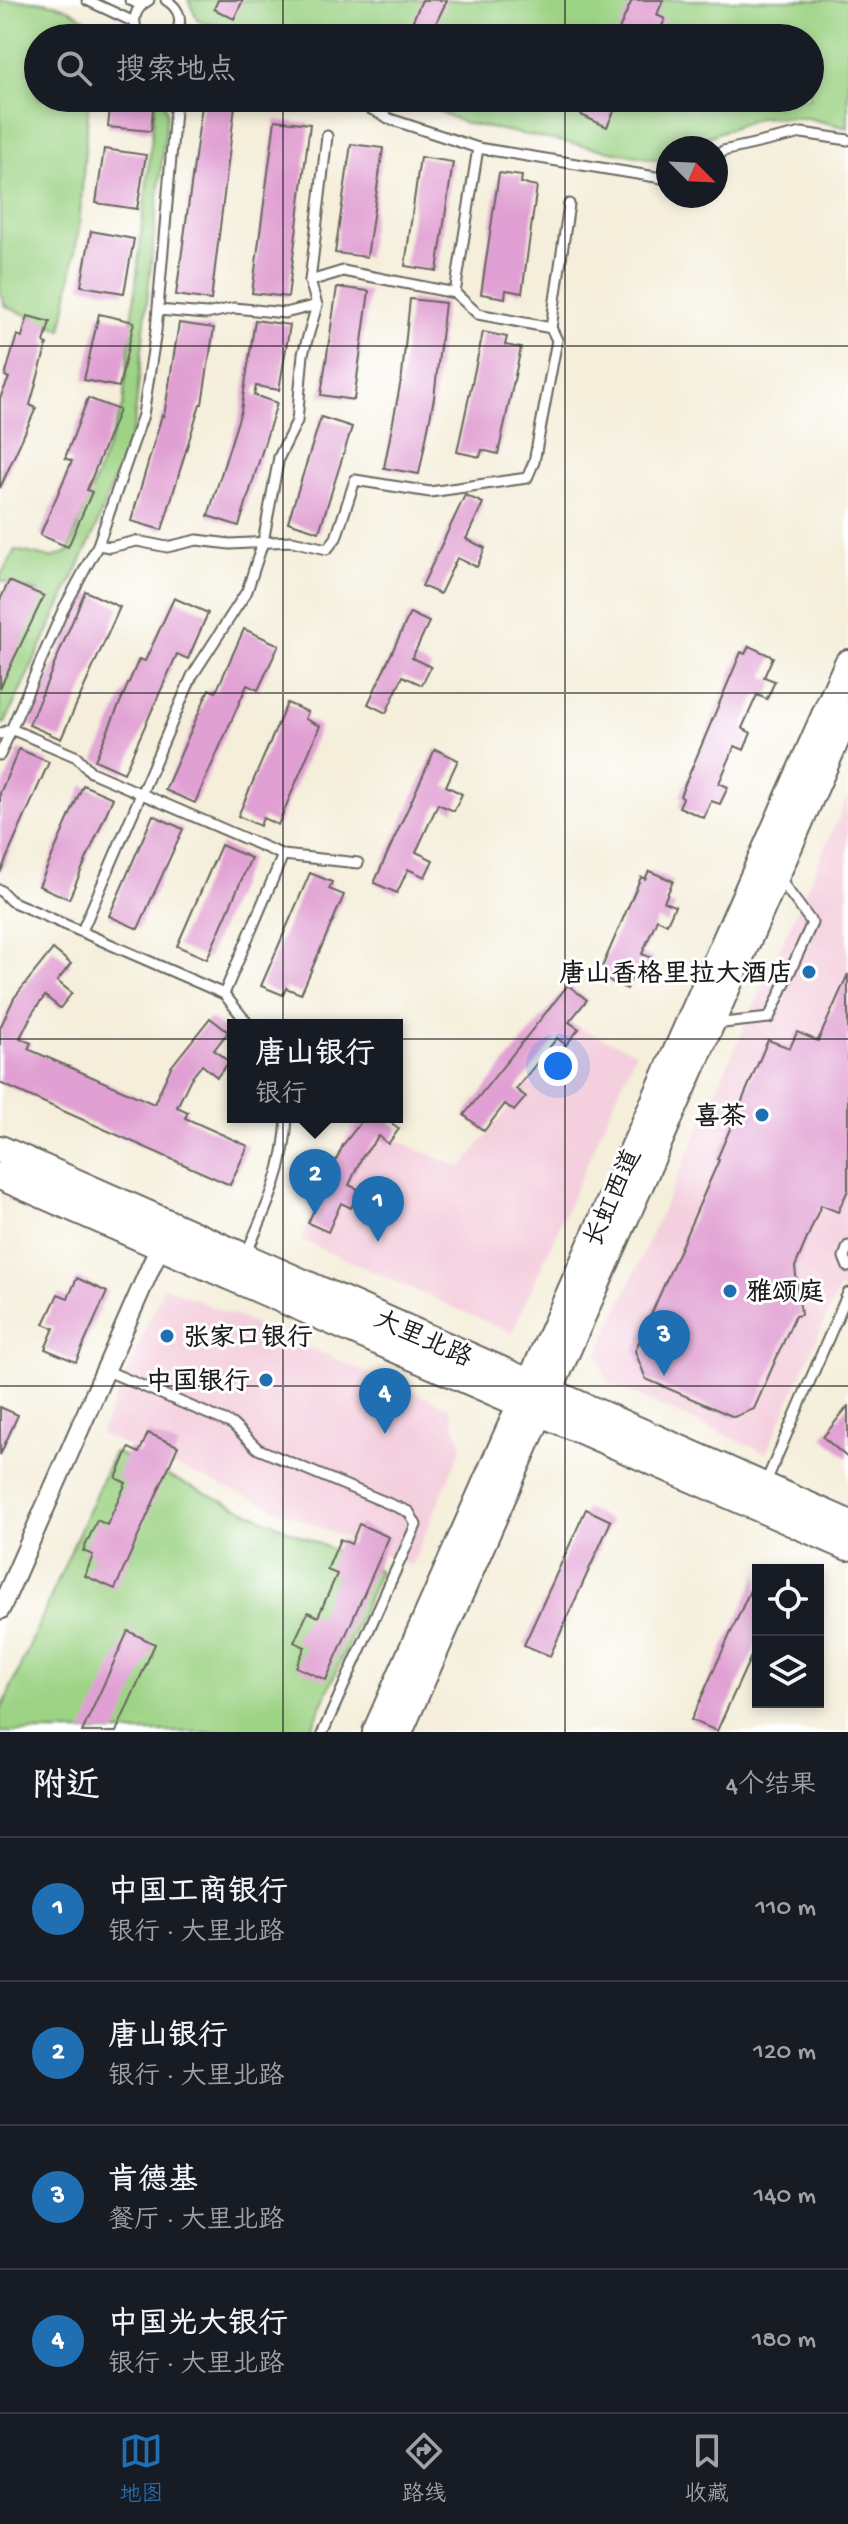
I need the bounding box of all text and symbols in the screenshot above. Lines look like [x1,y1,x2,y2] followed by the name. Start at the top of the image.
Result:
[24,24,824,112] search box
[52,46,96,90] icon: search
[116,55,236,90] text: 搜索地点
[656,136,728,208] north arrow
[559,959,793,992] place label: 唐山香格里拉大酒店
[800,963,818,981] marker: 唐山香格里拉大酒店
[227,1019,403,1123] popup
[255,1039,375,1074] text: 唐山银行
[538,1046,578,1086] your location
[255,1081,307,1112] text: 银行
[694,1102,746,1135] place label: 喜茶
[753,1106,771,1124] marker: 喜茶
[579,1145,650,1253] street label: 长虹西道
[289,1149,341,1215] pin: 2
[352,1176,404,1242] pin: 1
[746,1278,824,1311] place label: 雅颂庭
[721,1282,739,1300] marker: 雅颂庭
[368,1304,477,1376] street label: 大里北路
[638,1310,690,1376] pin: 3
[183,1323,313,1356] place label: 张家口银行
[158,1327,176,1345] marker: 张家口银行
[146,1367,250,1400] place label: 中国银行
[359,1368,411,1434] pin: 4
[257,1371,275,1389] marker: 中国银行
[752,1564,824,1708] map controls
[752,1564,824,1636] button: locate
[752,1636,824,1708] button: layers
[32,1769,100,1809] text: 附近
[726,1772,816,1803] text: 4个结果
[108,1877,288,1912] text: 中国工商银行
[53,1894,63,1925] text: 1
[756,1894,816,1925] text: 110 m
[108,1919,284,1950] text: 银行 · 大里北路
[108,2021,228,2056] text: 唐山银行
[52,2038,64,2069] text: 2
[753,2038,816,2069] text: 120 m
[108,2063,284,2094] text: 银行 · 大里北路
[108,2165,198,2200] text: 肯德基
[51,2182,65,2213] text: 3
[754,2182,816,2213] text: 140 m
[108,2207,284,2238] text: 餐厅 · 大里北路
[108,2309,288,2344] text: 中国光大银行
[52,2326,64,2357] text: 4
[752,2326,816,2357] text: 180 m
[108,2351,284,2382] text: 银行 · 大里北路
[119,2429,163,2509] tab: 地图
[402,2429,446,2509] tab: 路线
[685,2429,729,2509] tab: 收藏

